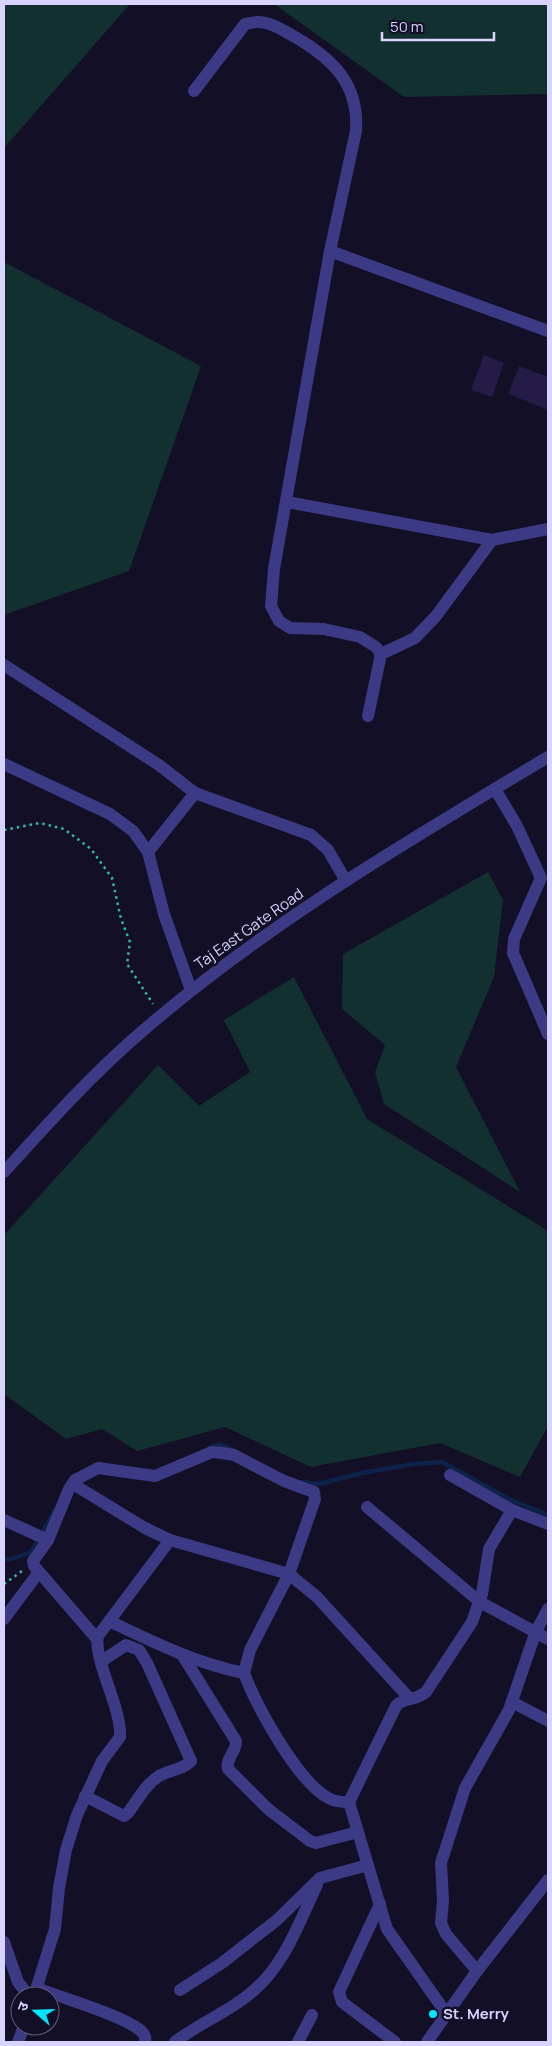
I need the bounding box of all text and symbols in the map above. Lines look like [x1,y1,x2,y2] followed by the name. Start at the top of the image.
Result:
[382,10,494,42] scale bar
[390,16,424,37] text: 50 m
[190,883,307,974] street label: Taj East Gate Road
[10,1986,60,2036] north arrow
[12,1999,33,2013] text: उ
[443,2003,509,2024] place label: St. Merry
[427,2008,439,2020] marker: St. Merry

